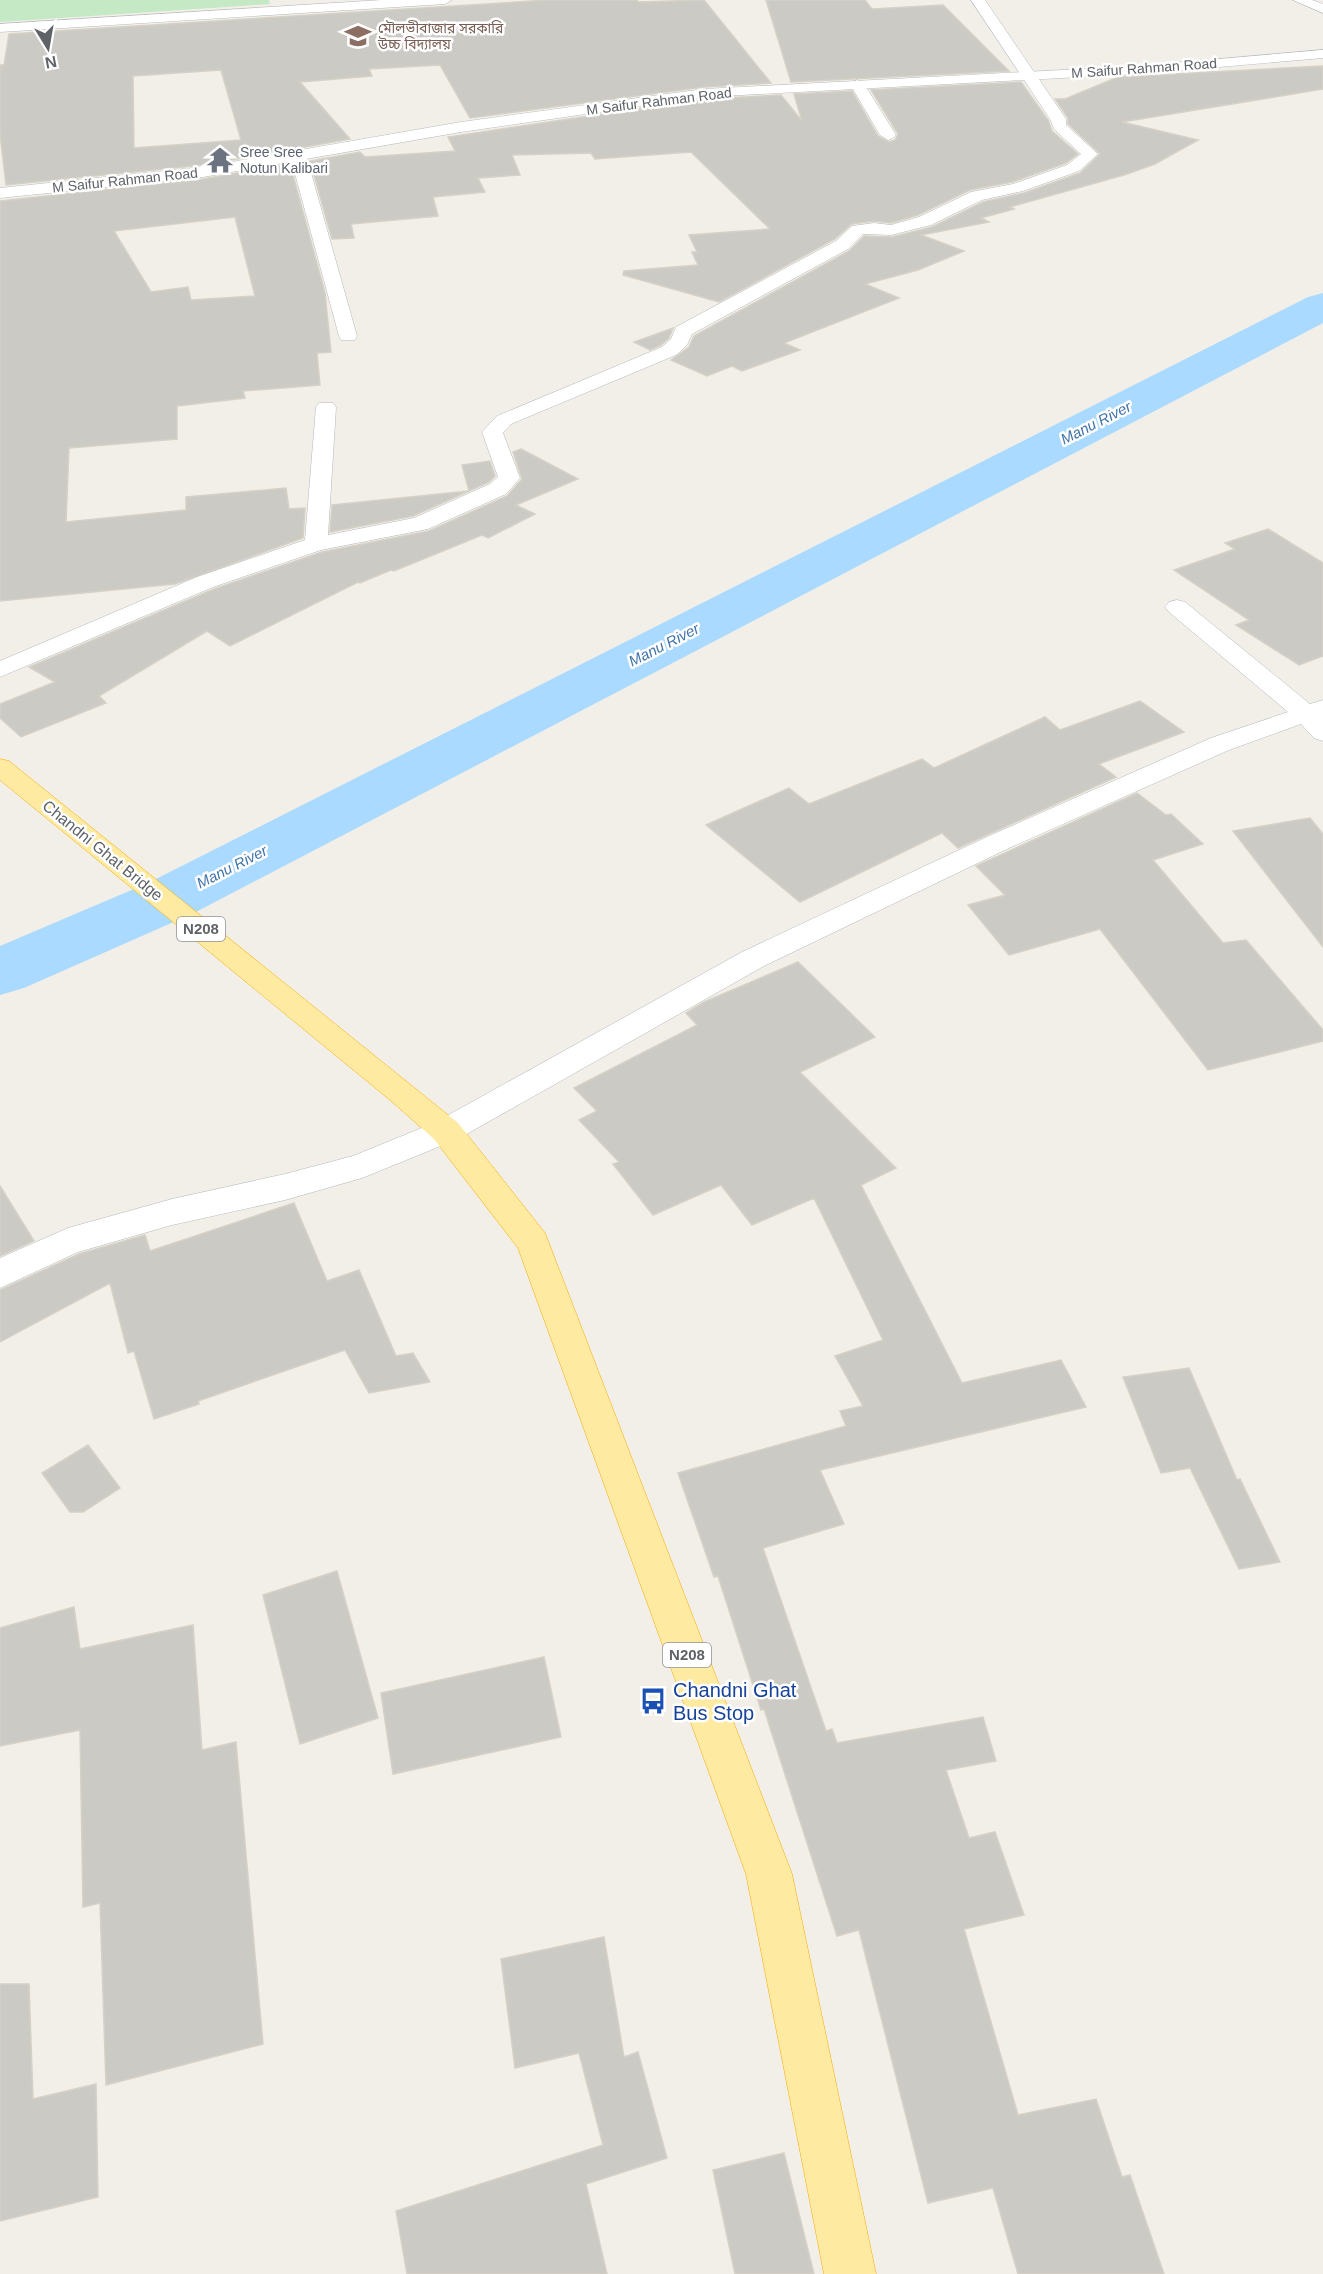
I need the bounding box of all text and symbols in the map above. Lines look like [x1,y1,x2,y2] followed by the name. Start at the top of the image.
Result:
[18,18,78,78] north arrow
[377,20,504,52] place label: মৌলভীবাজার সরকারি উচ্চ বিদ্যালয়
[343,21,373,51] school or university icon: মৌলভীবাজার সরকারি উচ্চ বিদ্যালয়
[43,53,58,72] text: N
[1070,55,1218,81] street label: M Saifur Rahman Road
[585,84,733,118] street label: M Saifur Rahman Road
[240,144,328,176] place label: Sree Sree Notun Kalibari
[205,145,235,175] temple icon: Sree Sree Notun Kalibari
[51,164,199,196] street label: M Saifur Rahman Road
[1058,397,1135,448] water label: Manu River
[626,619,703,670] water label: Manu River
[39,797,166,904] street label: Chandni Ghat Bridge
[194,841,271,892] water label: Manu River
[177,917,225,941] road number: N208
[663,1643,711,1667] road number: N208
[673,1679,797,1724] place label: Chandni Ghat Bus Stop
[638,1686,668,1716] bus stop icon: Chandni Ghat Bus Stop

